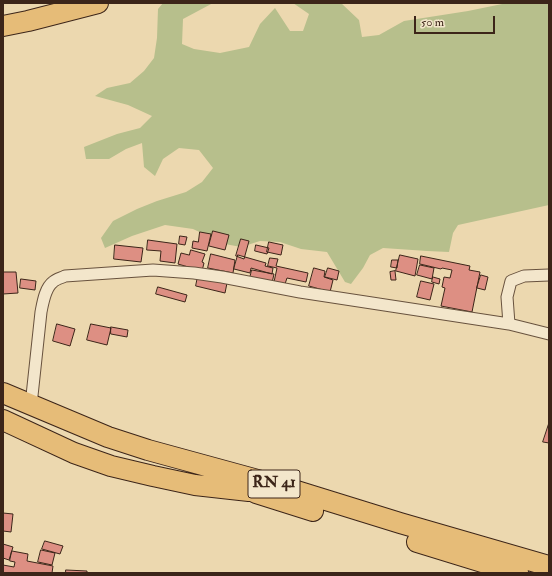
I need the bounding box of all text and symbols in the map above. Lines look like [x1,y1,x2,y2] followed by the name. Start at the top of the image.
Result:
[416,8,497,34] scale bar
[421,15,444,30] text: 50 m
[248,470,300,498] road number: RN 41

